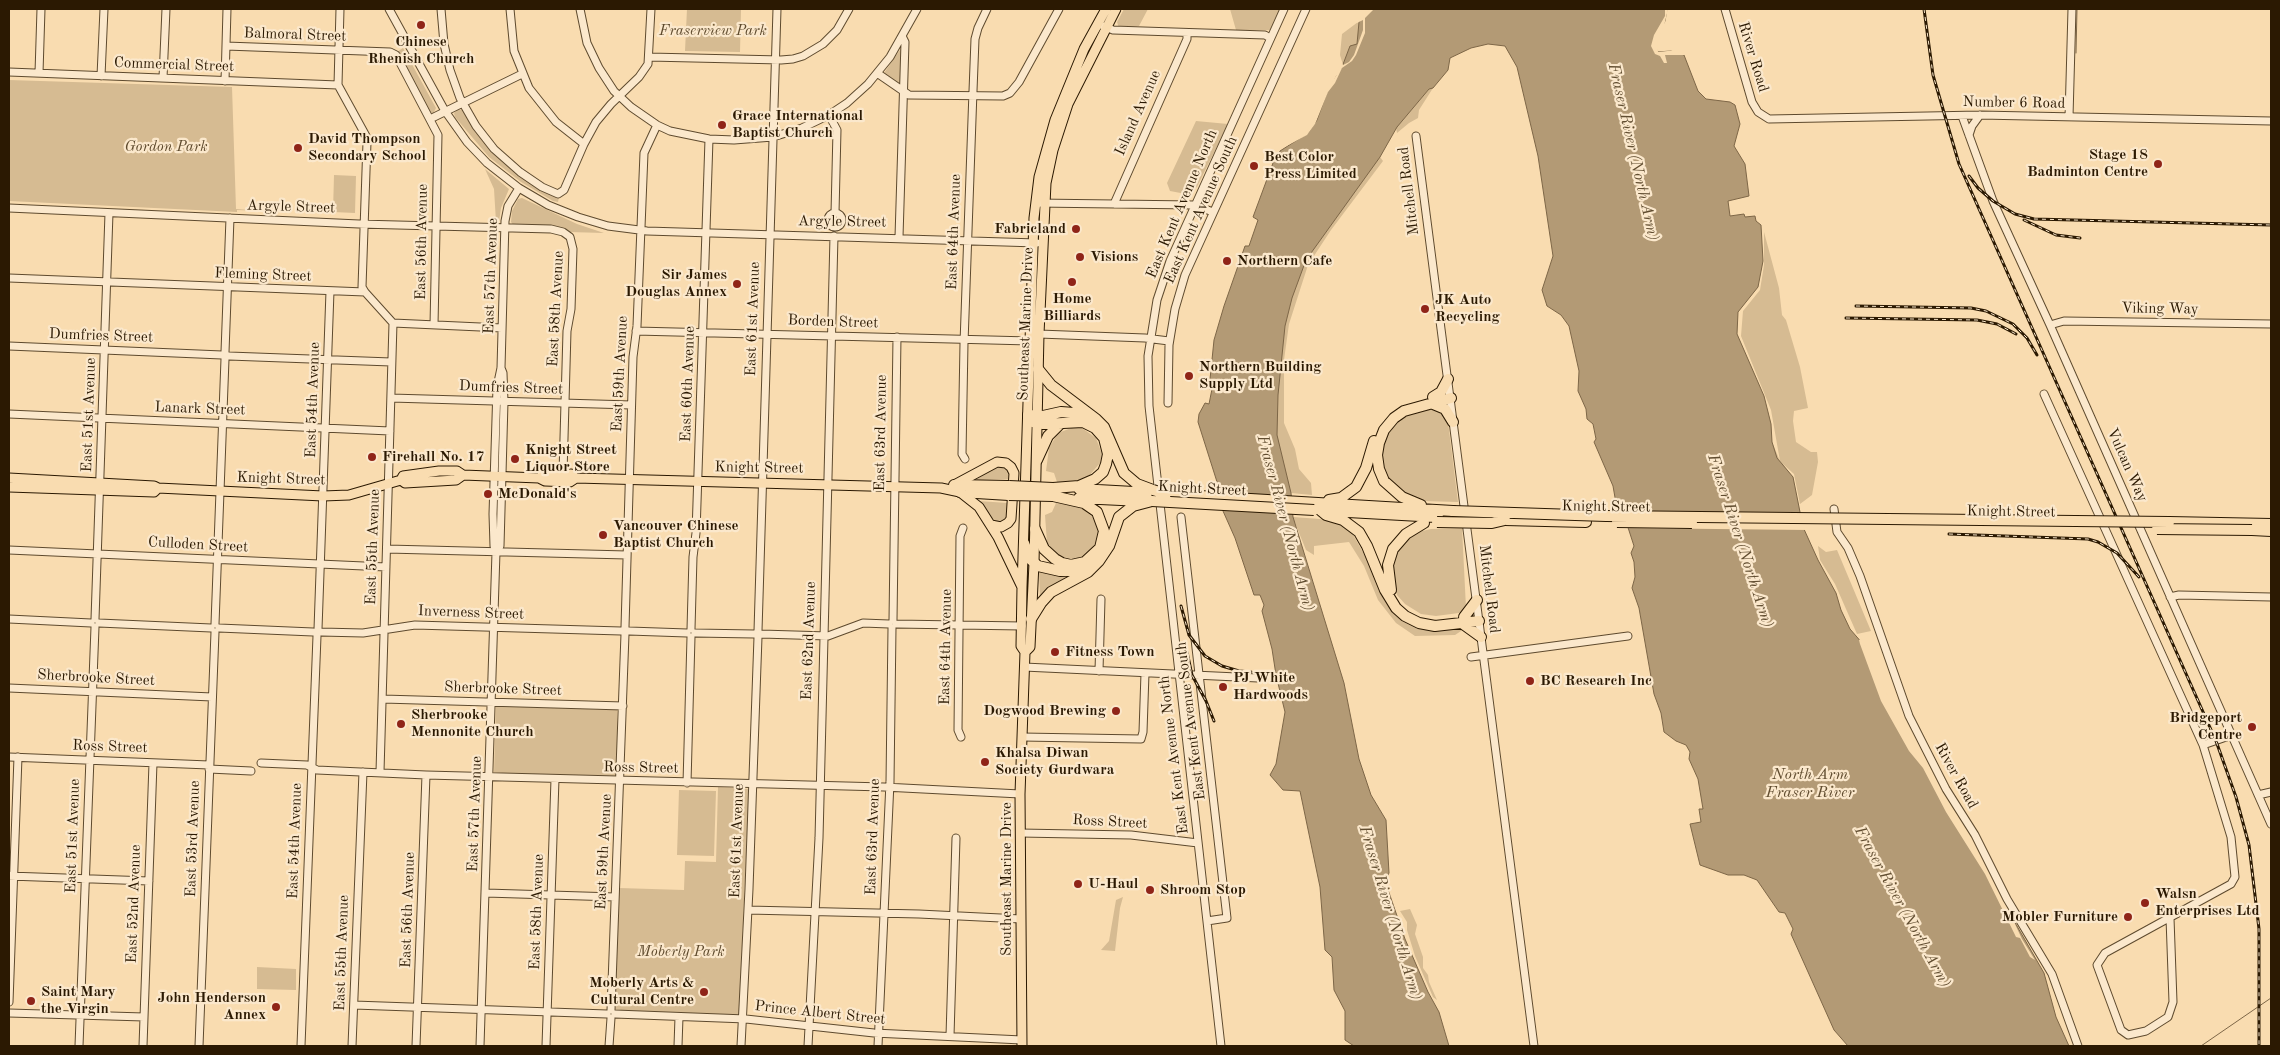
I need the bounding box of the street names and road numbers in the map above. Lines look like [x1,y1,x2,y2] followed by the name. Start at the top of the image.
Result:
[1734,20,1772,94] street label: River Road
[243,24,347,46] street label: Balmoral Street
[114,54,234,76] street label: Commercial Street
[1111,67,1165,159] street label: Island Avenue
[1962,93,2066,113] street label: Number 6 Road
[1142,127,1222,281] street label: East Kent Avenue North
[1160,133,1242,287] street label: East Kent Avenue South
[1395,146,1423,236] street label: Mitchell Road
[943,174,965,290] street label: East 64th Avenue
[412,184,432,300] street label: East 56th Avenue
[246,196,336,218] street label: Argyle Street
[798,212,886,232] street label: Argyle Street
[480,218,502,334] street label: East 57th Avenue
[1014,247,1038,401] street label: Southeast Marine Drive
[544,250,568,368] street label: East 58th Avenue
[742,261,764,377] street label: East 61st Avenue
[214,264,312,286] street label: Fleming Street
[2121,299,2199,319] street label: Viking Way
[787,311,879,333] street label: Borden Street
[608,315,632,433] street label: East 59th Avenue
[49,325,153,347] street label: Dumfries Street
[677,326,699,442] street label: East 60th Avenue
[302,342,324,458] street label: East 54th Avenue
[78,357,100,473] street label: East 51st Avenue
[871,374,891,492] street label: East 63rd Avenue
[459,377,563,399] street label: Dumfries Street
[154,398,246,420] street label: Lanark Street
[2103,425,2151,505] street label: Vulcan Way
[714,458,804,478] street label: Knight Street
[236,468,326,490] street label: Knight Street
[1157,478,1247,500] street label: Knight Street
[362,489,384,605] street label: East 55th Avenue
[1561,497,1651,517] street label: Knight Street
[1966,502,2056,522] street label: Knight Street
[147,533,249,557] street label: Culloden Street
[1475,544,1503,634] street label: Mitchell Road
[798,581,820,701] street label: East 62nd Avenue
[936,589,956,705] street label: East 64th Avenue
[418,602,524,624] street label: Inverness Street
[1172,641,1210,801] street label: East Kent Avenue South
[37,666,155,690] street label: Sherbrooke Street
[1155,675,1193,835] street label: East Kent Avenue North
[444,678,562,700] street label: Sherbrooke Street
[72,737,148,757] street label: Ross Street
[1931,740,1981,812] street label: River Road
[464,756,486,872] street label: East 57th Avenue
[603,758,679,778] street label: Ross Street
[62,778,84,894] street label: East 51st Avenue
[862,778,884,896] street label: East 63rd Avenue
[182,780,204,898] street label: East 53rd Avenue
[284,783,306,899] street label: East 54th Avenue
[726,783,748,899] street label: East 61st Avenue
[592,793,616,911] street label: East 59th Avenue
[998,802,1016,956] street label: Southeast Marine Drive
[1072,811,1148,833] street label: Ross Street
[123,844,145,964] street label: East 52nd Avenue
[397,852,419,968] street label: East 56th Avenue
[526,854,548,970] street label: East 58th Avenue
[331,895,353,1011] street label: East 55th Avenue
[754,997,886,1029] street label: Prince Albert Street

